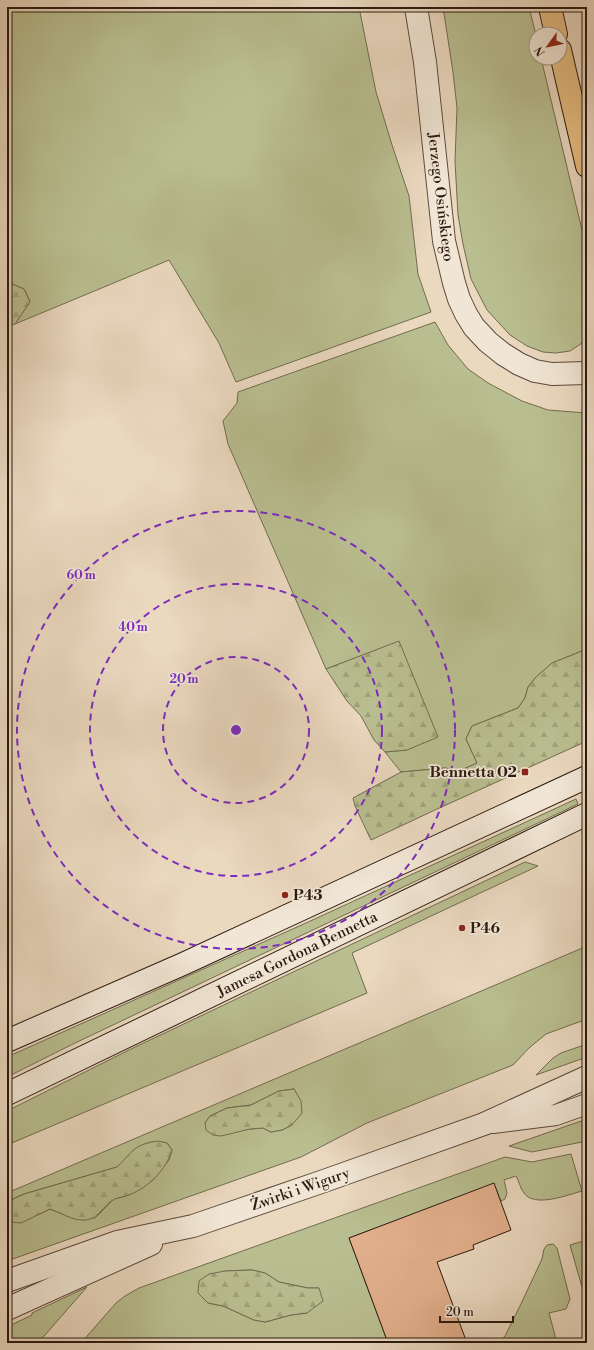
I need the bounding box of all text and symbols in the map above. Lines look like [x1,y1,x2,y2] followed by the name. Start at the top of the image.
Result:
[528,26,568,66] north arrow
[532,43,549,58] text: N
[423,130,458,263] street label: Jerzego Osińskiego
[66,568,96,583] text: 60 m
[118,620,148,635] text: 40 m
[169,672,199,687] text: 20 m
[229,723,243,737] centre of rings
[430,763,517,782] place label: Bennetta 02
[520,767,530,777] marker: Bennetta 02
[293,886,323,905] place label: P43
[280,890,290,900] marker: P43
[213,907,381,1002] street label: Jamesa Gordona Bennetta
[470,919,501,938] place label: P46
[457,923,467,933] marker: P46
[248,1162,353,1215] street label: Żwirki i Wigury
[440,1298,513,1324] scale bar
[446,1305,474,1320] text: 20 m

